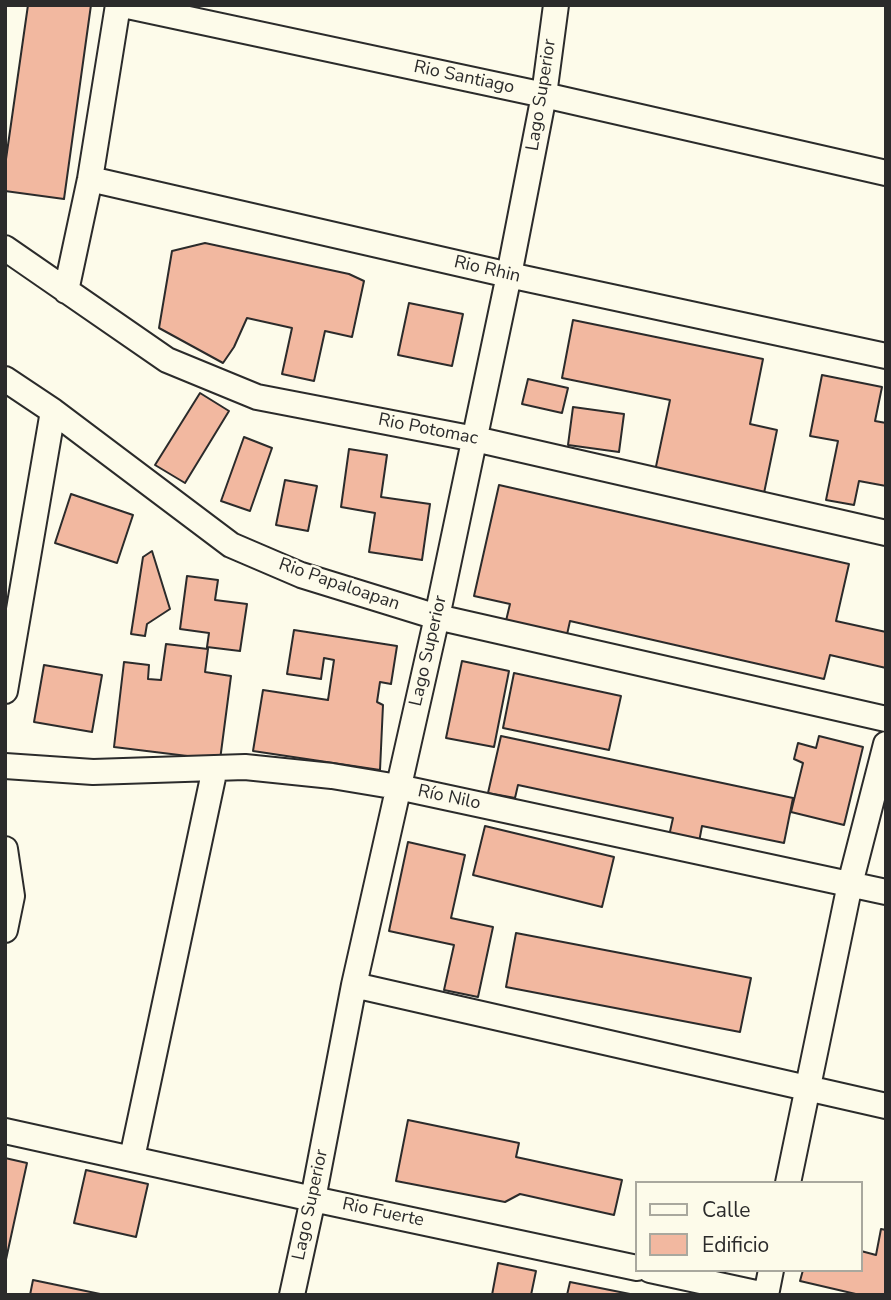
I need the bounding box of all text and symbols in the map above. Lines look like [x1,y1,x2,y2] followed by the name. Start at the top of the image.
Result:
[523,38,561,152] street label: Lago Superior
[412,57,516,99] street label: Rio Santiago
[452,252,522,288] street label: Rio Rhin
[376,410,480,450] street label: Rio Potomac
[276,554,402,616] street label: Rio Papaloapan
[406,594,452,708] street label: Lago Superior
[416,781,482,815] street label: Río Nilo
[289,1148,333,1262] street label: Lago Superior
[636,1181,863,1272] legend
[340,1194,426,1232] street label: Rio Fuerte
[702,1196,750,1224] text: Calle
[702,1231,769,1259] text: Edificio

